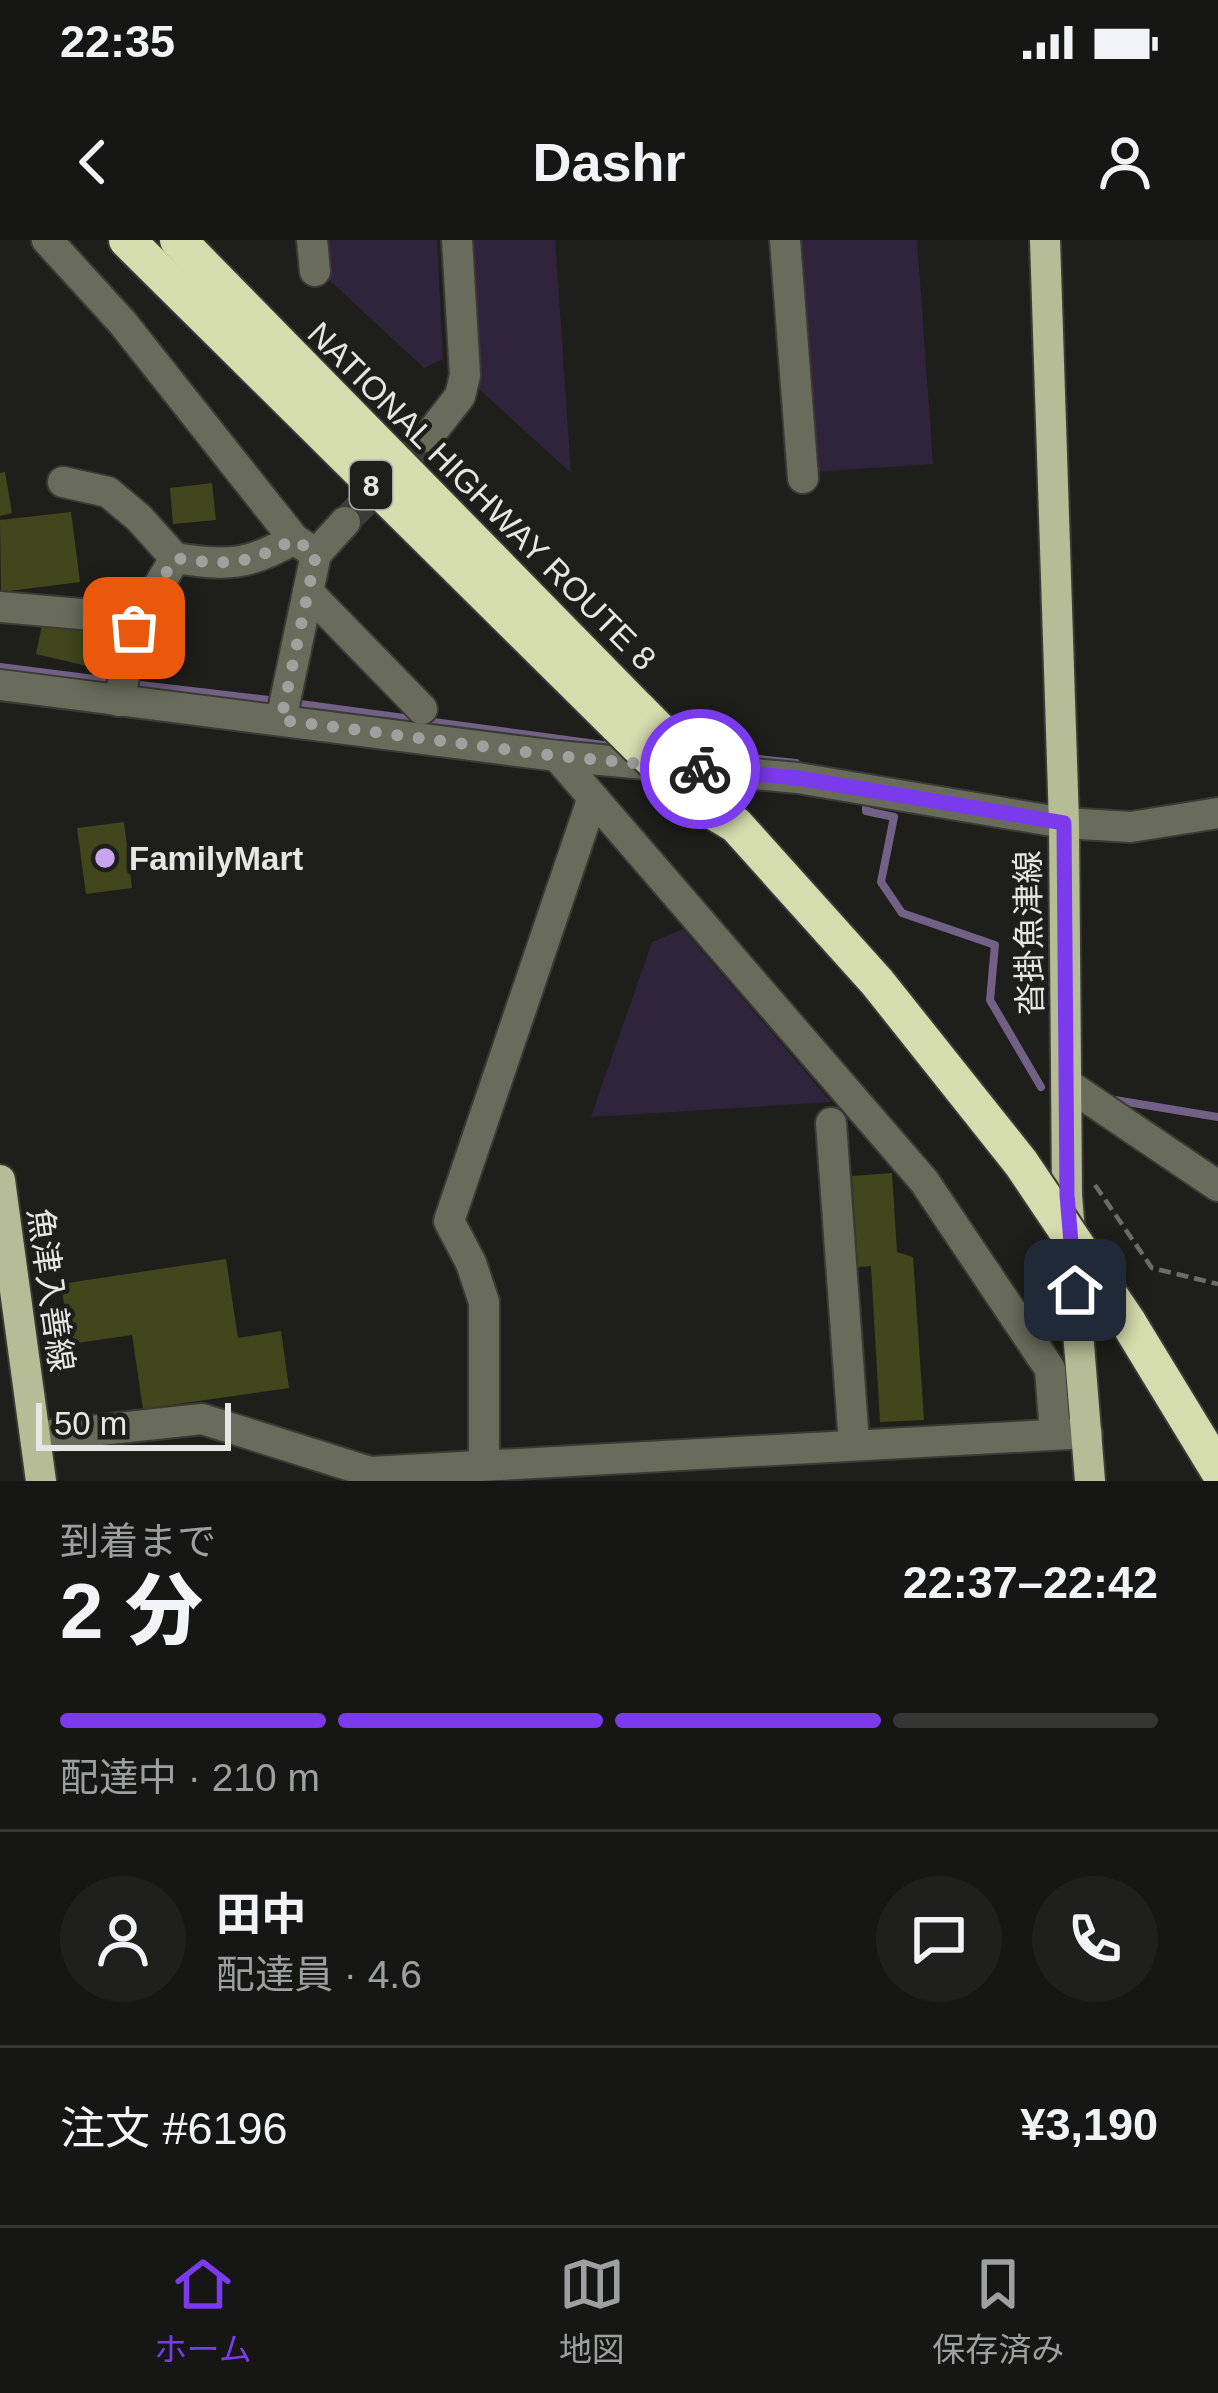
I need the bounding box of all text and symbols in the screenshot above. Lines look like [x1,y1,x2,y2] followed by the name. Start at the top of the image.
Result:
[60,16,175,67] text: 22:35
[60,129,126,195] icon: back
[1092,129,1158,195] icon: person
[532,132,686,192] text: Dashr
[301,315,663,677] street label: NATIONAL HIGHWAY ROUTE 8
[350,461,392,509] road number: 8
[83,577,185,679] pin
[101,595,167,661] icon: bag
[640,709,760,829] courier
[667,736,733,802] icon: bike
[129,840,303,877] place label: FamilyMart
[92,845,118,871] marker: FamilyMart
[1009,850,1049,1016] street label: 沓掛魚津線
[21,1206,81,1374] street label: 魚津入善線
[1024,1239,1126,1341] pin
[1042,1257,1108,1323] icon: home
[36,1397,231,1450] scale bar
[54,1405,127,1442] text: 50 m
[60,1520,216,1563] text: 到着まで
[903,1557,1158,1608] text: 22:37–22:42
[60,1567,203,1655] text: 2 分
[60,1756,320,1799] text: 配達中 · 210 m
[60,1876,186,2002] button: person
[876,1876,1002,2002] button: chat
[1032,1876,1158,2002] button: phone
[216,1889,306,1940] text: 田中
[216,1953,422,1996] text: 配達員 · 4.6
[1020,2099,1158,2150] text: ¥3,190
[60,2103,288,2154] text: 注文 #6196
[154,2251,252,2371] tab: ホーム
[559,2251,625,2371] tab: 地図
[932,2251,1064,2371] tab: 保存済み

